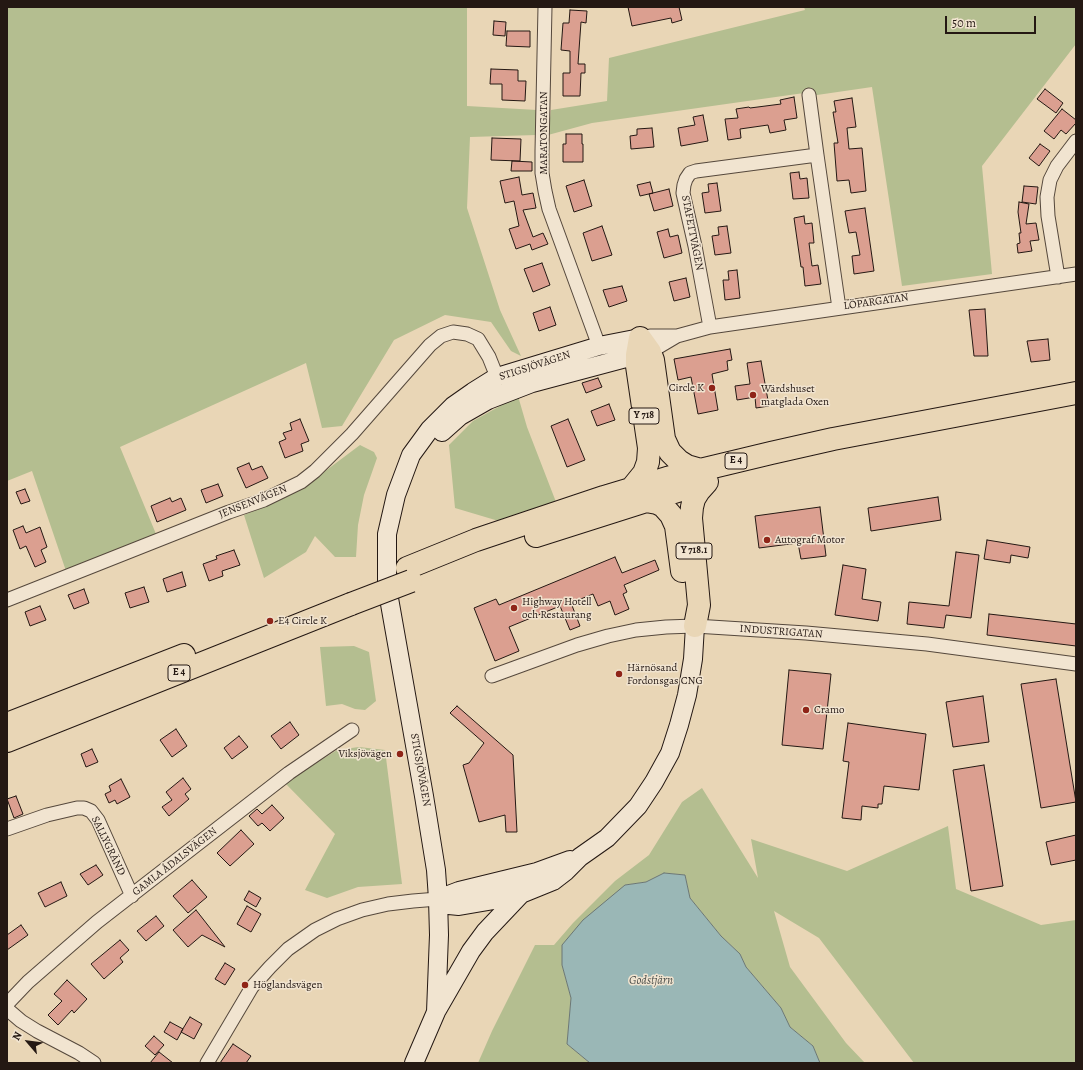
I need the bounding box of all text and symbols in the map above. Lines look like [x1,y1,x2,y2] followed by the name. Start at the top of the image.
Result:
[947,8,1038,34] scale bar
[952,15,976,31] text: 50 m
[537,91,551,175] street label: MARATONGATAN
[678,194,706,272] street label: STAFETTVÄGEN
[843,291,909,313] street label: LÖPARGATAN
[498,348,572,384] street label: STIGSJÖVÄGEN
[669,381,704,395] place label: Circle K
[761,382,829,408] place label: Wärdshuset matglada Oxen
[707,383,717,393] marker: Circle K
[748,390,758,400] marker: Wärdshuset matglada Oxen
[629,408,659,424] road number: Y 718
[725,453,747,469] road number: E 4
[217,482,289,522] street label: JENSENVÄGEN
[775,533,845,547] place label: Autograf Motor
[762,535,772,545] marker: Autograf Motor
[676,543,712,559] road number: Y 718.1
[522,595,592,621] place label: Highway Hotell och Restaurang
[509,603,519,613] marker: Highway Hotell och Restaurang
[278,614,327,628] place label: E4 Circle K
[265,616,275,626] marker: E4 Circle K
[739,623,823,641] street label: INDUSTRIGATAN
[627,661,703,687] place label: Härnösand Fordonsgas CNG
[168,665,190,681] road number: E 4
[614,669,624,679] marker: Härnösand Fordonsgas CNG
[814,703,845,717] place label: Cramo
[801,705,811,715] marker: Cramo
[407,732,433,808] street label: STIGSJÖVÄGEN
[338,747,392,761] place label: Viksjövägen
[395,749,405,759] marker: Viksjövägen
[88,814,128,878] street label: SALLYGRÄND
[130,825,220,899] street label: GAMLA ÅDALSVÄGEN
[629,974,673,988] water label: Godstjärn
[253,978,323,992] place label: Höglandsvägen
[240,980,250,990] marker: Höglandsvägen
[8,1022,48,1062] north arrow
[8,1029,25,1043] text: N

